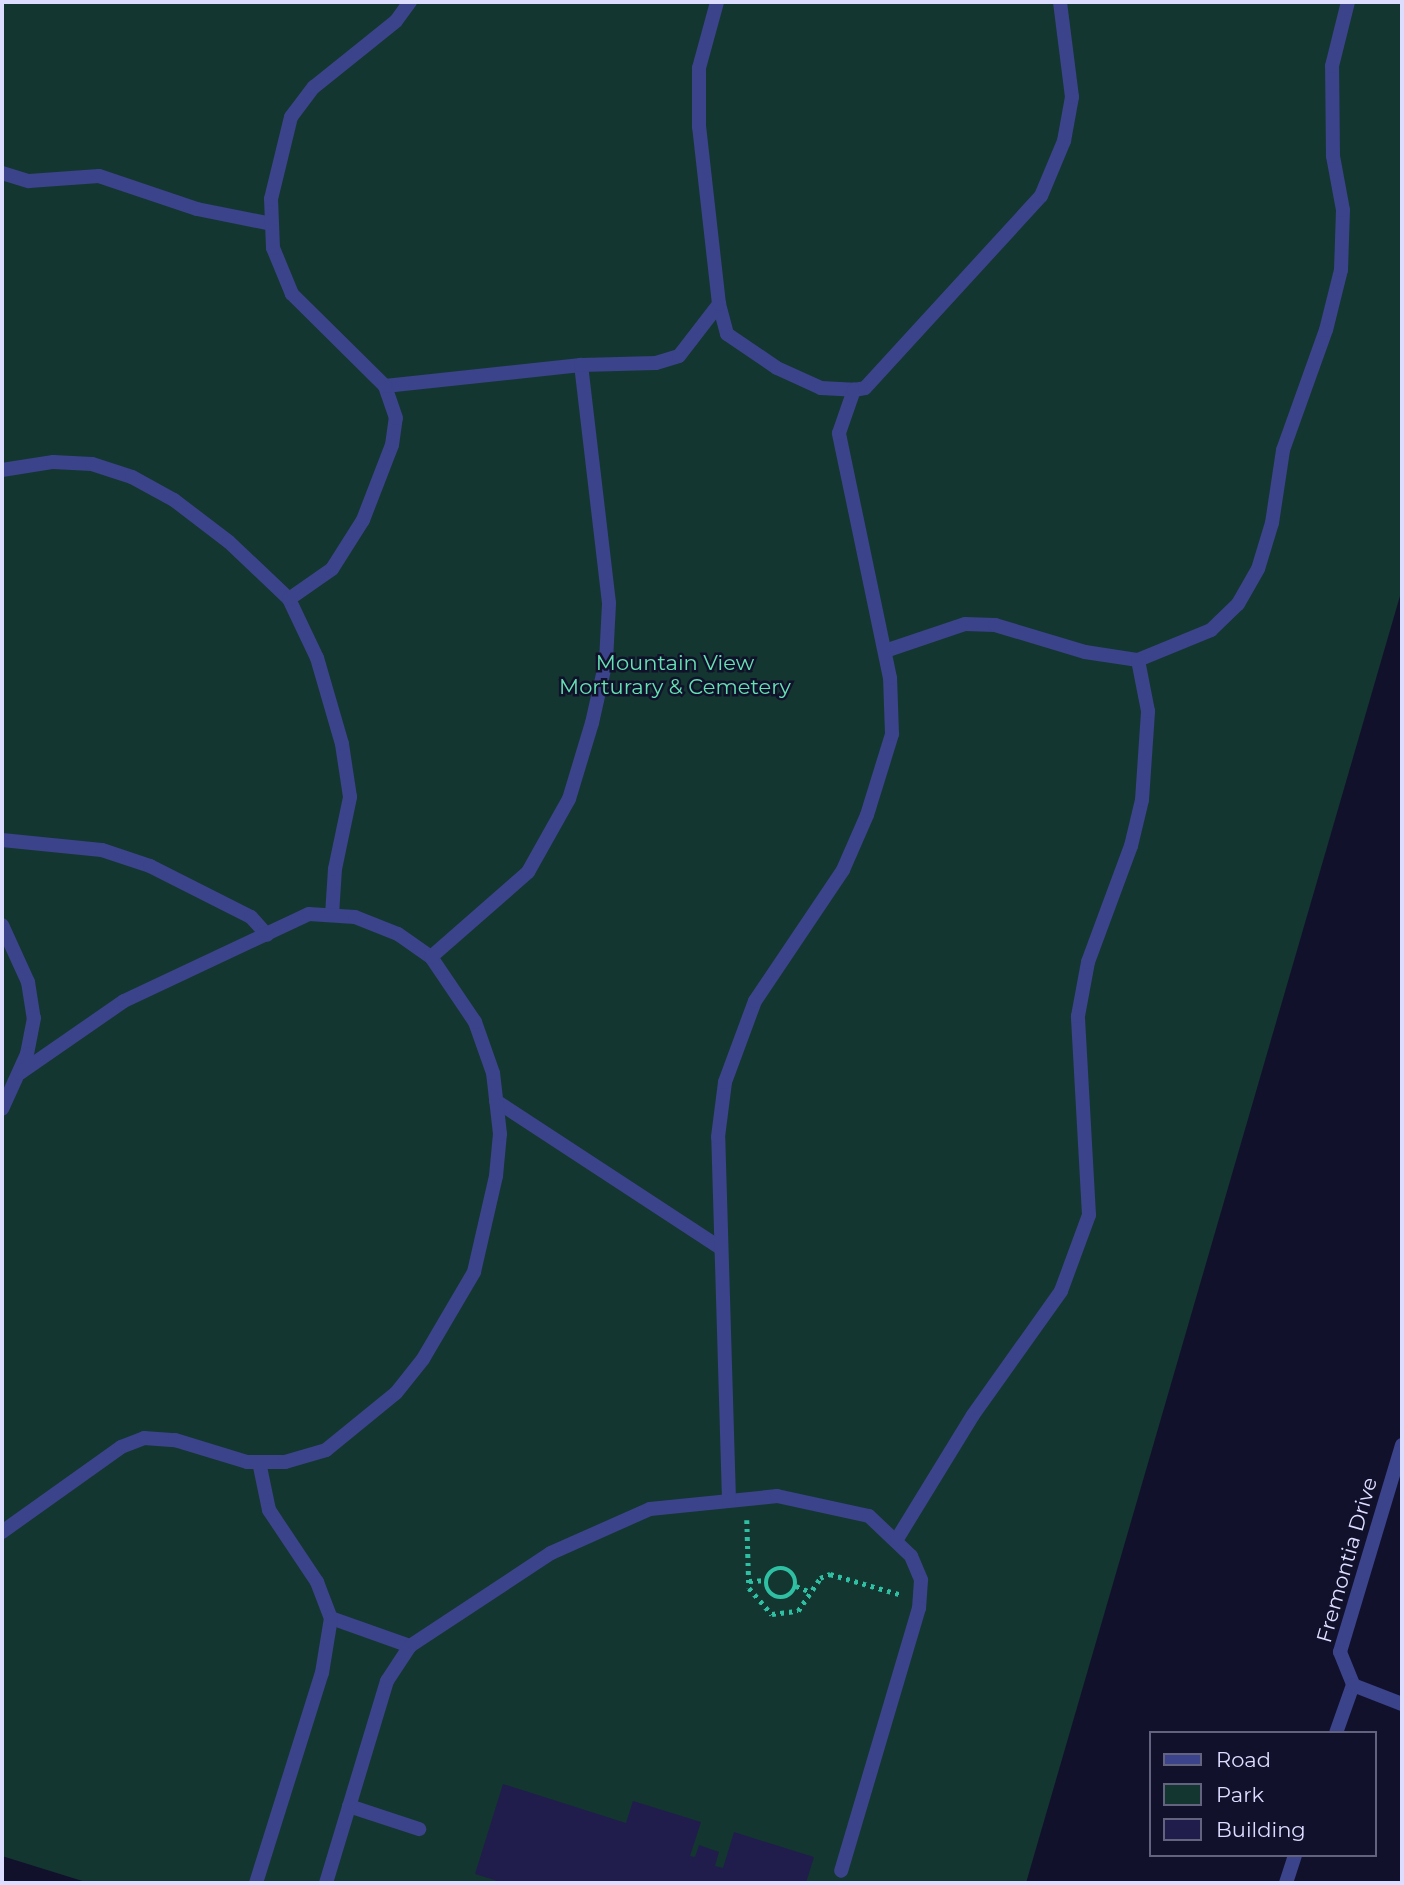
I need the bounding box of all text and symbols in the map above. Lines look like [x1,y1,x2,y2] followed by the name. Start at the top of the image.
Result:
[559,650,791,700] park label: Mountain View Morturary & Cemetery
[1311,1475,1383,1645] street label: Fremontia Drive
[1148,1731,1376,1857] legend
[1216,1747,1271,1772] text: Road
[1216,1782,1264,1807] text: Park
[1216,1817,1306,1842] text: Building

